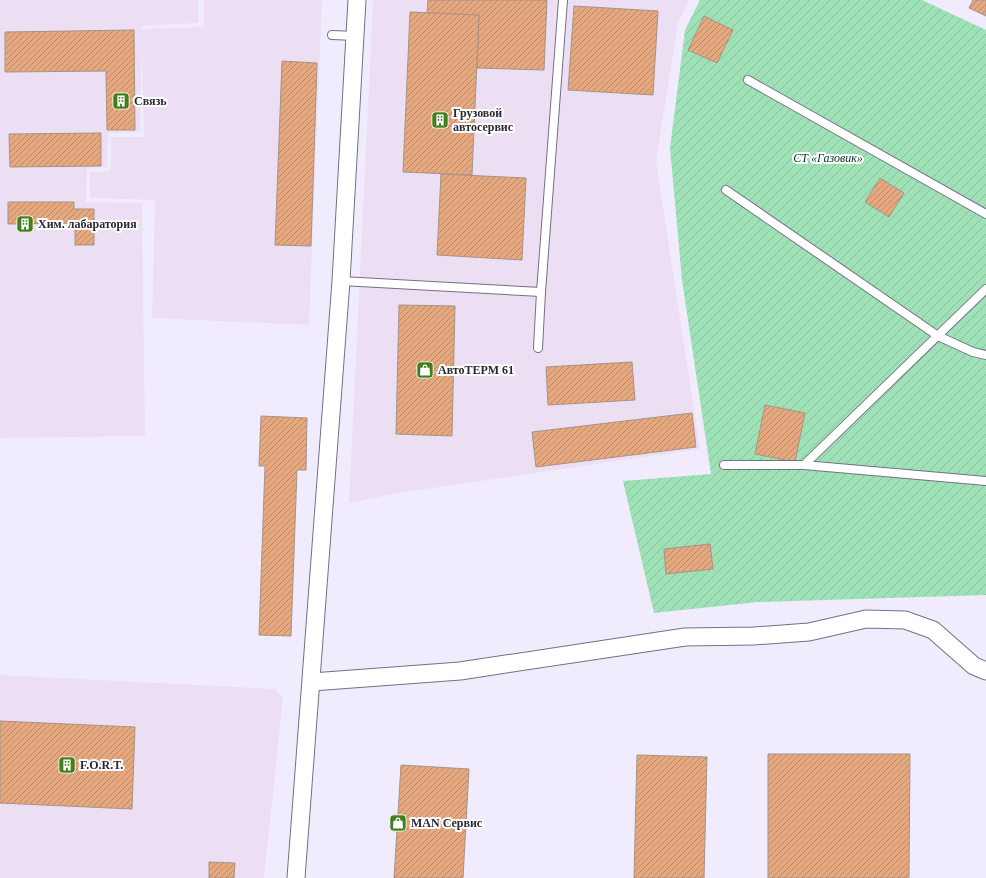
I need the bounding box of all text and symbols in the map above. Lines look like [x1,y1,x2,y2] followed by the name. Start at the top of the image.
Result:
[111,91,131,111] building icon: Связь
[134,94,167,108] place label: Связь
[453,106,514,134] place label: Грузовой автосервис
[430,110,450,130] building icon: Грузовой автосервис
[793,151,863,165] park label: СТ «Газовик»
[15,214,35,234] building icon: Хим. лабаратория
[38,217,137,231] place label: Хим. лабаратория
[415,360,435,380] shop icon: АвтоТЕРМ 61
[438,363,514,377] place label: АвтоТЕРМ 61
[57,755,77,775] building icon: F.O.R.T.
[80,758,123,772] place label: F.O.R.T.
[388,813,408,833] shop icon: MAN Сервис
[411,816,483,830] place label: MAN Сервис

